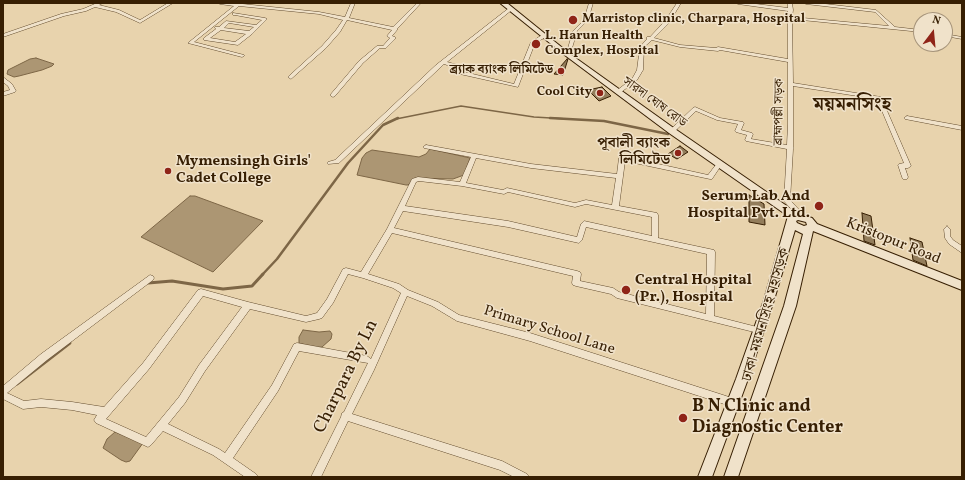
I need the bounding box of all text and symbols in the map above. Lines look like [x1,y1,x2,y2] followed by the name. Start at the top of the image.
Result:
[582,12,805,28] place label: Marristop clinic, Charpara, Hospital
[913,12,953,52] north arrow
[930,13,942,29] text: N
[567,14,579,26] marker: Marristop clinic, Charpara, Hospital
[545,29,659,60] place label: L. Harun Health Complex, Hospital
[530,38,542,50] marker: L. Harun Health Complex, Hospital
[450,63,553,79] place label: ব্র্যাক ব্যাংক লিমিটেড
[556,66,566,76] marker: ব্র্যাক ব্যাংক লিমিটেড
[619,74,689,132] street label: সারদা ঘোষ রোড
[772,78,788,146] street label: ব্রাহ্মপল্লী সড়ক
[537,85,592,101] place label: Cool City
[595,88,605,98] marker: Cool City
[813,96,891,118] district label: ময়মনসিংহ
[597,135,670,170] place label: পূবালী ব্যাংক লিমিটেড
[673,148,683,158] marker: পূবালী ব্যাংক লিমিটেড
[176,153,311,188] place label: Mymensingh Girls' Cadet College
[163,166,173,176] marker: Mymensingh Girls' Cadet College
[688,188,810,223] place label: Serum Lab And Hospital Pvt. Ltd.
[813,200,825,212] marker: Serum Lab And Hospital Pvt. Ltd.
[843,215,943,269] street label: Kristopur Road
[739,246,795,384] street label: ঢাকা-ময়মনসিংহ মহাসড়ক
[635,272,752,307] place label: Central Hospital (Pr.), Hospital
[620,284,632,296] marker: Central Hospital (Pr.), Hospital
[481,302,617,360] street label: Primary School Lane
[310,317,384,437] street label: Charpara By Ln
[692,397,843,440] place label: B N Clinic and Diagnostic Center
[677,412,689,424] marker: B N Clinic and Diagnostic Center

